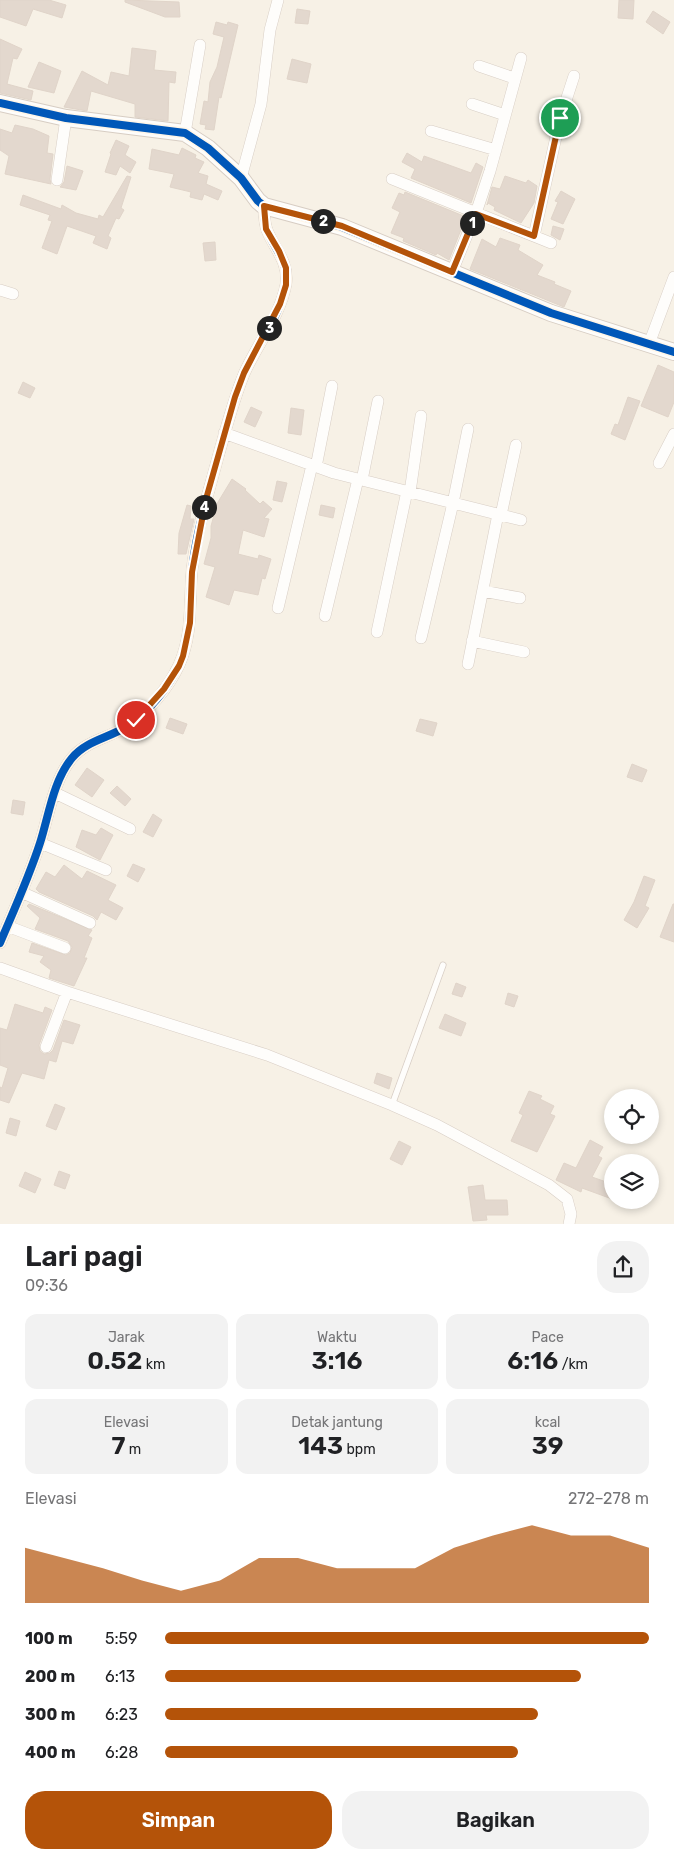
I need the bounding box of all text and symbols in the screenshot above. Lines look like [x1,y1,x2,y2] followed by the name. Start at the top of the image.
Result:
[539,97,581,139] pin
[546,104,574,132] icon: arrive
[310,208,336,234] pin: 2
[460,210,484,236] pin: 1
[319,213,328,230] text: 2
[469,215,476,232] text: 1
[256,316,282,340] pin: 3
[265,320,274,337] text: 3
[192,494,216,520] pin: 4
[200,499,209,516] text: 4
[115,699,157,741] pin
[122,706,150,734] icon: check
[604,1089,659,1209] map controls
[604,1089,659,1144] button: locate
[604,1154,659,1209] button: layers
[25,1240,143,1273] text: Lari pagi
[597,1241,649,1293] button: share
[25,1276,68,1295] text: 09:36
[108,1329,145,1346] text: Jarak
[317,1329,357,1346] text: Waktu
[532,1329,564,1346] text: Pace
[87,1346,142,1375] text: 0.52
[311,1346,363,1375] text: 3:16
[507,1346,558,1375] text: 6:16
[142,1356,165,1373] text: km
[558,1356,588,1373] text: /km
[104,1414,149,1431] text: Elevasi
[291,1414,383,1431] text: Detak jantung
[535,1414,561,1431] text: kcal
[111,1431,125,1460] text: 7
[298,1431,343,1460] text: 143
[532,1431,564,1460] text: 39
[125,1441,141,1458] text: m
[343,1441,376,1458] text: bpm
[25,1489,77,1508] text: Elevasi
[568,1489,649,1508] text: 272–278 m
[25,1629,73,1648] text: 100 m
[105,1629,138,1648] text: 5:59
[25,1667,75,1686] text: 200 m
[105,1667,135,1686] text: 6:13
[25,1705,75,1724] text: 300 m
[105,1705,138,1724] text: 6:23
[25,1743,76,1762] text: 400 m
[105,1743,138,1762] text: 6:28
[25,1791,332,1849] button: Simpan
[342,1791,649,1849] button: Bagikan

